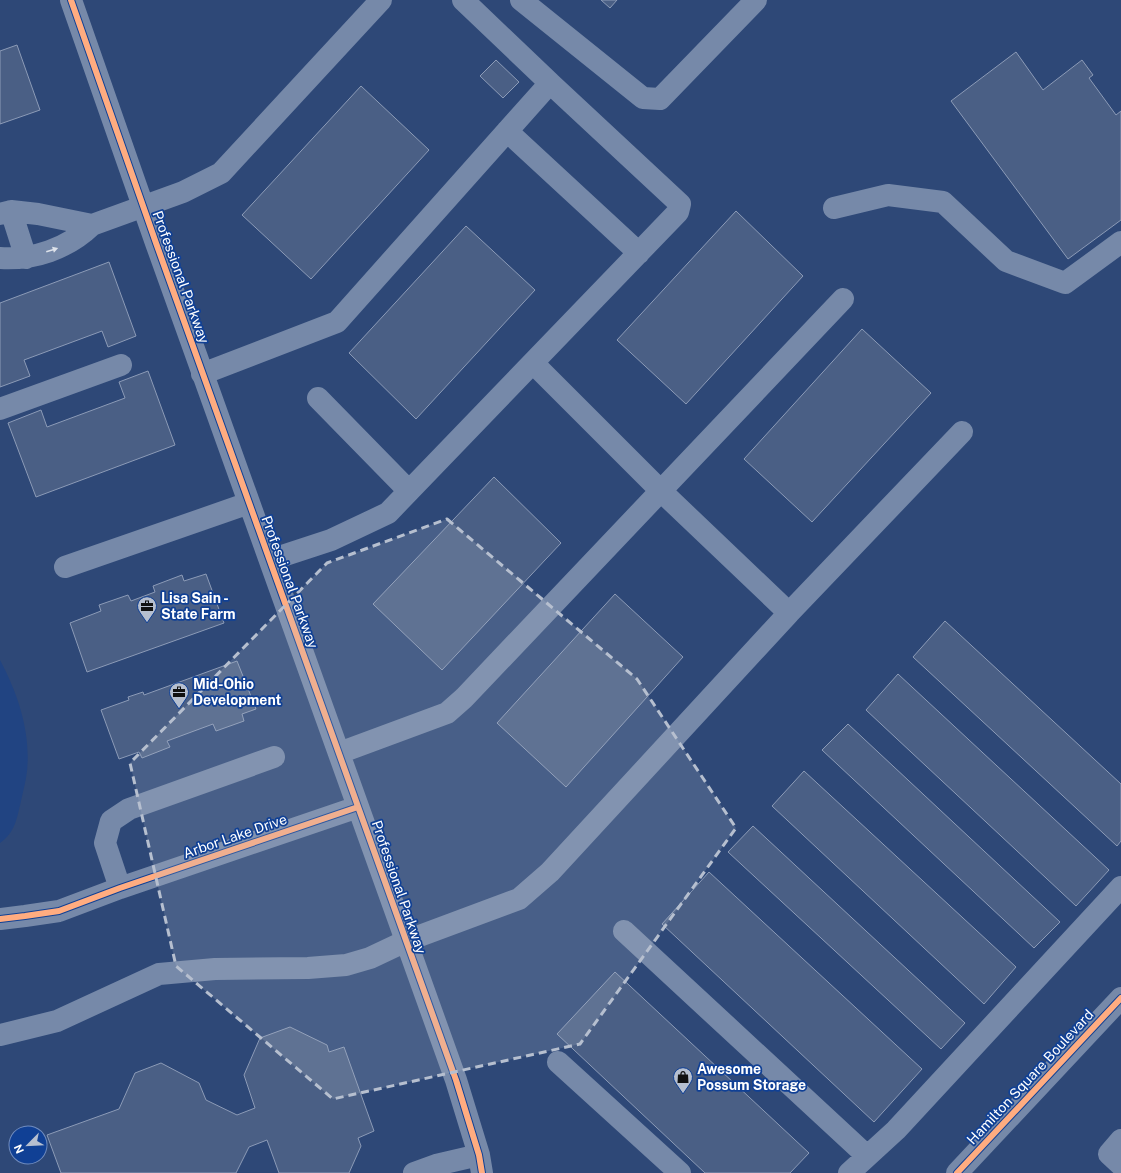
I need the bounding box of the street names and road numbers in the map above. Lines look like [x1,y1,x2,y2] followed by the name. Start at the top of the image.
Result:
[150,208,213,346] street label: Professional Parkway
[259,513,322,651] street label: Professional Parkway
[181,811,289,861] street label: Arbor Lake Drive
[369,818,430,956] street label: Professional Parkway
[963,1006,1097,1148] street label: Hamilton Square Boulevard

